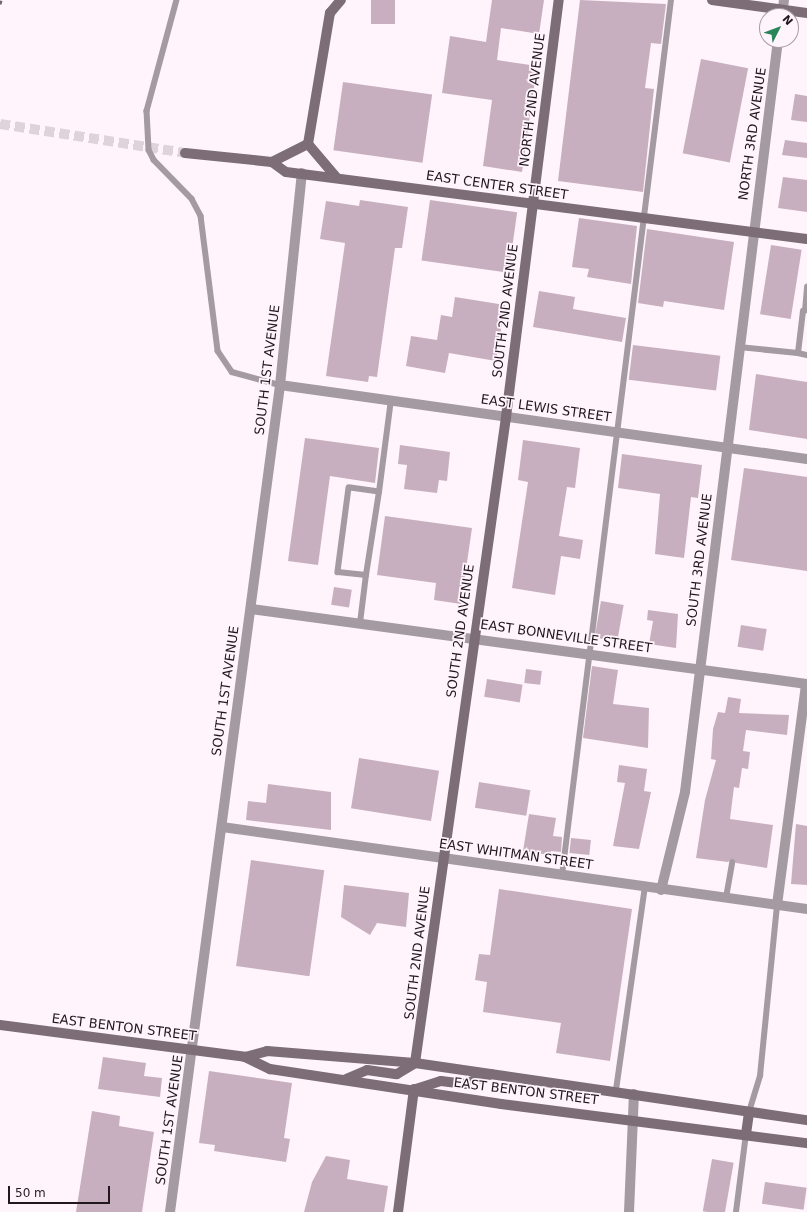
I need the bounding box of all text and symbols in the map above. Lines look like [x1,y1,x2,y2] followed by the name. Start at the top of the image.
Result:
[759,8,799,48] north arrow
[780,13,795,28] text: N
[517,32,549,168] street label: NORTH 2ND AVENUE
[736,67,770,201] street label: NORTH 3RD AVENUE
[425,168,569,204] street label: EAST CENTER STREET
[490,243,522,379] street label: SOUTH 2ND AVENUE
[252,304,284,436] street label: SOUTH 1ST AVENUE
[480,392,612,426] street label: EAST LEWIS STREET
[684,493,716,627] street label: SOUTH 3RD AVENUE
[444,563,478,699] street label: SOUTH 2ND AVENUE
[479,617,653,657] street label: EAST BONNEVILLE STREET
[209,625,243,757] street label: SOUTH 1ST AVENUE
[438,836,594,874] street label: EAST WHITMAN STREET
[402,885,434,1021] street label: SOUTH 2ND AVENUE
[51,1011,197,1045] street label: EAST BENTON STREET
[153,1054,187,1186] street label: SOUTH 1ST AVENUE
[453,1075,599,1109] street label: EAST BENTON STREET
[10,1178,112,1204] scale bar
[15,1186,46,1200] text: 50 m

